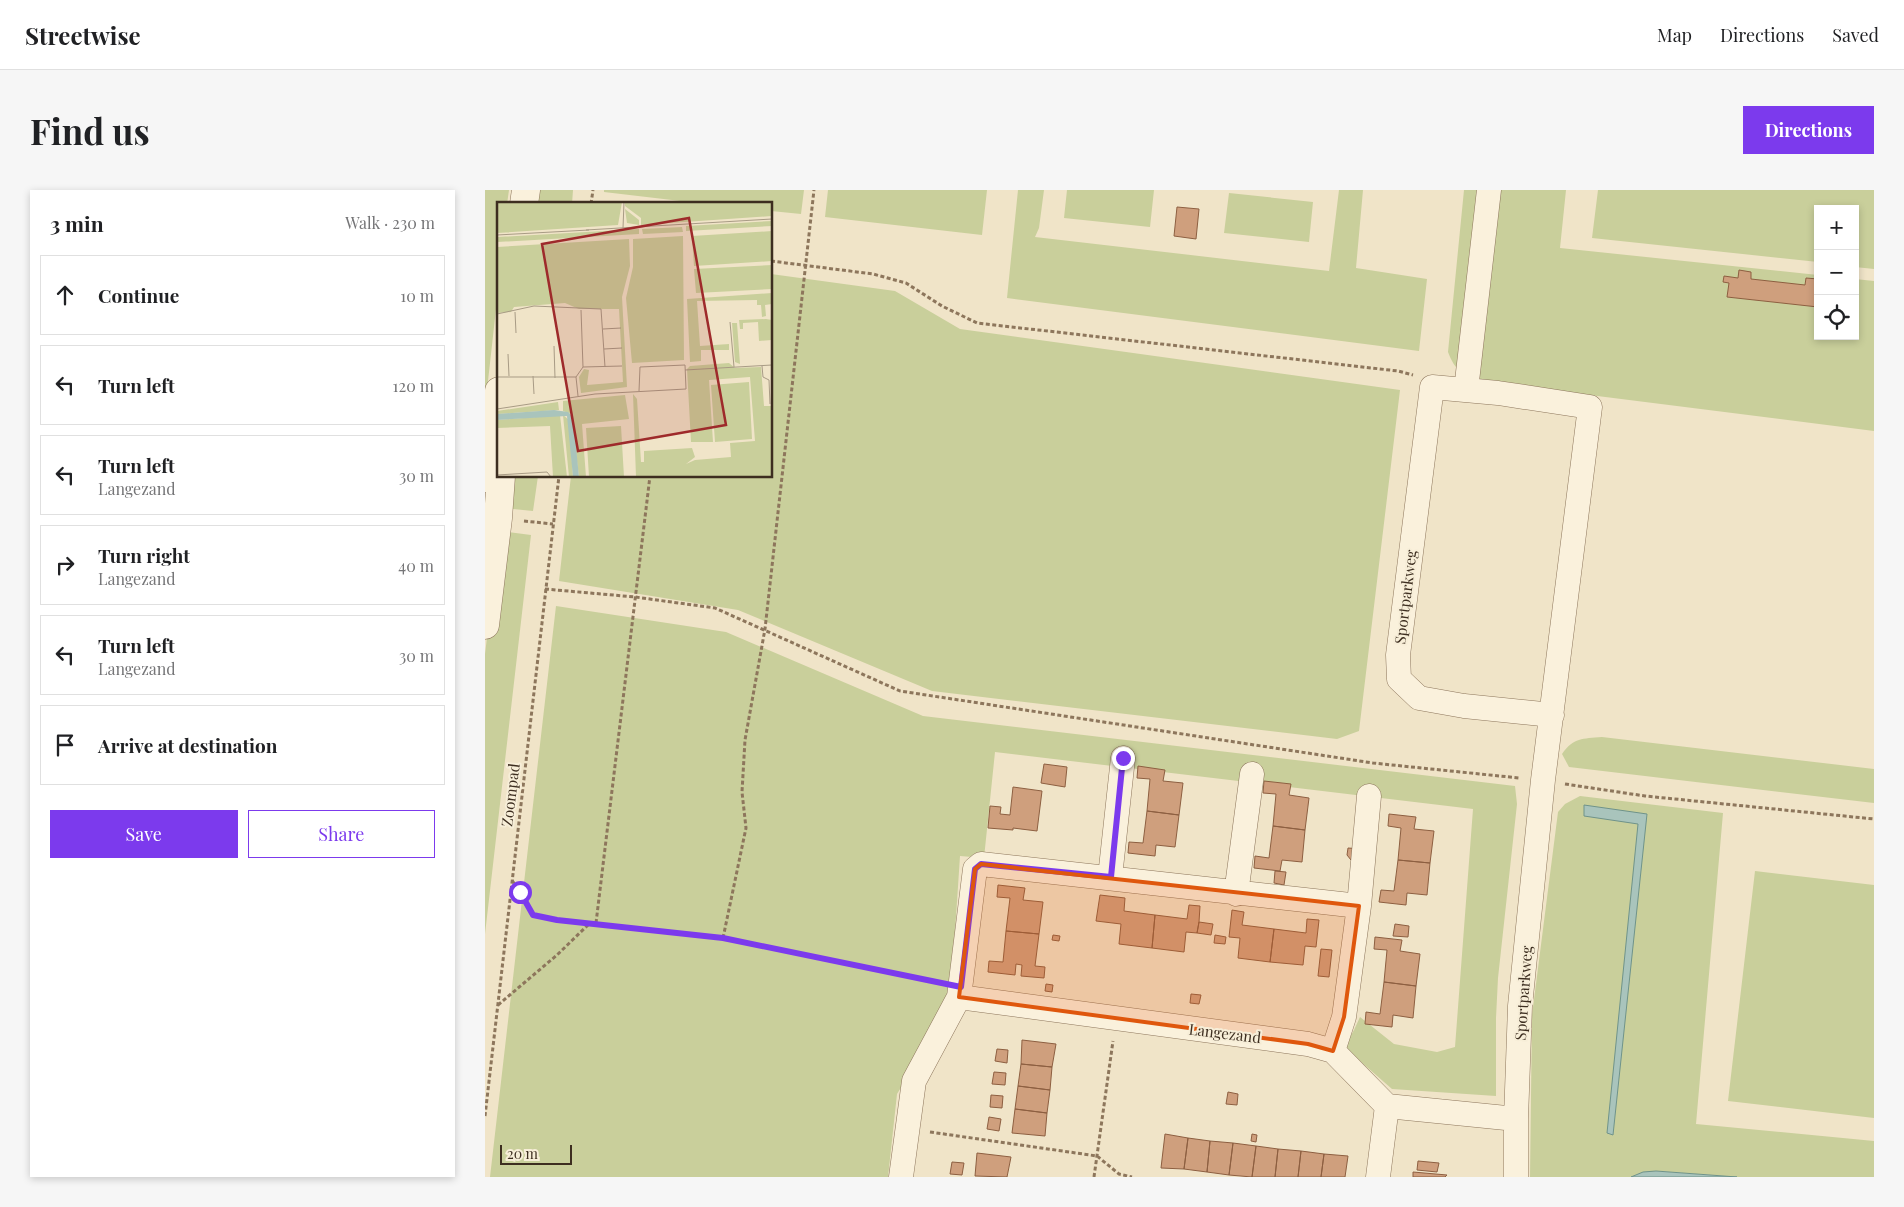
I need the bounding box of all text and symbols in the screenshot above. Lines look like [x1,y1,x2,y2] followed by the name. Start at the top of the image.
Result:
[25,19,141,51] text: Streetwise
[1657,23,1692,47] text: Map
[1720,23,1804,47] text: Directions
[1832,23,1879,47] text: Saved
[1743,106,1874,154] button: Directions
[30,107,150,154] text: Find us
[497,202,773,478] inset map
[1814,205,1859,340] map controls
[1814,205,1859,250] button: +
[50,209,104,237] text: 3 min
[345,212,435,233] text: Walk · 230 m
[1814,250,1859,295] button: −
[51,281,79,309] icon: ahead
[98,282,179,308] text: Continue
[400,285,434,306] text: 10 m
[1814,295,1859,340] button: locate
[51,371,79,399] icon: left
[98,372,175,398] text: Turn left
[393,375,434,396] text: 120 m
[98,452,175,478] text: Turn left
[51,461,79,489] icon: left
[399,465,434,486] text: 30 m
[98,478,176,499] text: Langezand
[98,542,190,568] text: Turn right
[1389,549,1421,645] street label: Sportparkweg
[51,551,79,579] icon: right
[398,555,434,576] text: 40 m
[98,568,176,589] text: Langezand
[98,632,175,658] text: Turn left
[51,641,79,669] icon: left
[399,645,434,666] text: 30 m
[98,658,176,679] text: Langezand
[51,731,79,759] icon: arrive
[98,732,278,758] text: Arrive at destination
[1112,747,1135,770] route end
[496,762,524,828] street label: Zoompad
[50,810,238,858] button: Save
[248,810,435,858] button: Share
[509,881,532,904] route start
[1510,945,1536,1041] street label: Sportparkweg
[1188,1019,1263,1047] street label: Langezand
[500,1142,573,1165] scale bar
[507,1144,538,1163] text: 20 m

